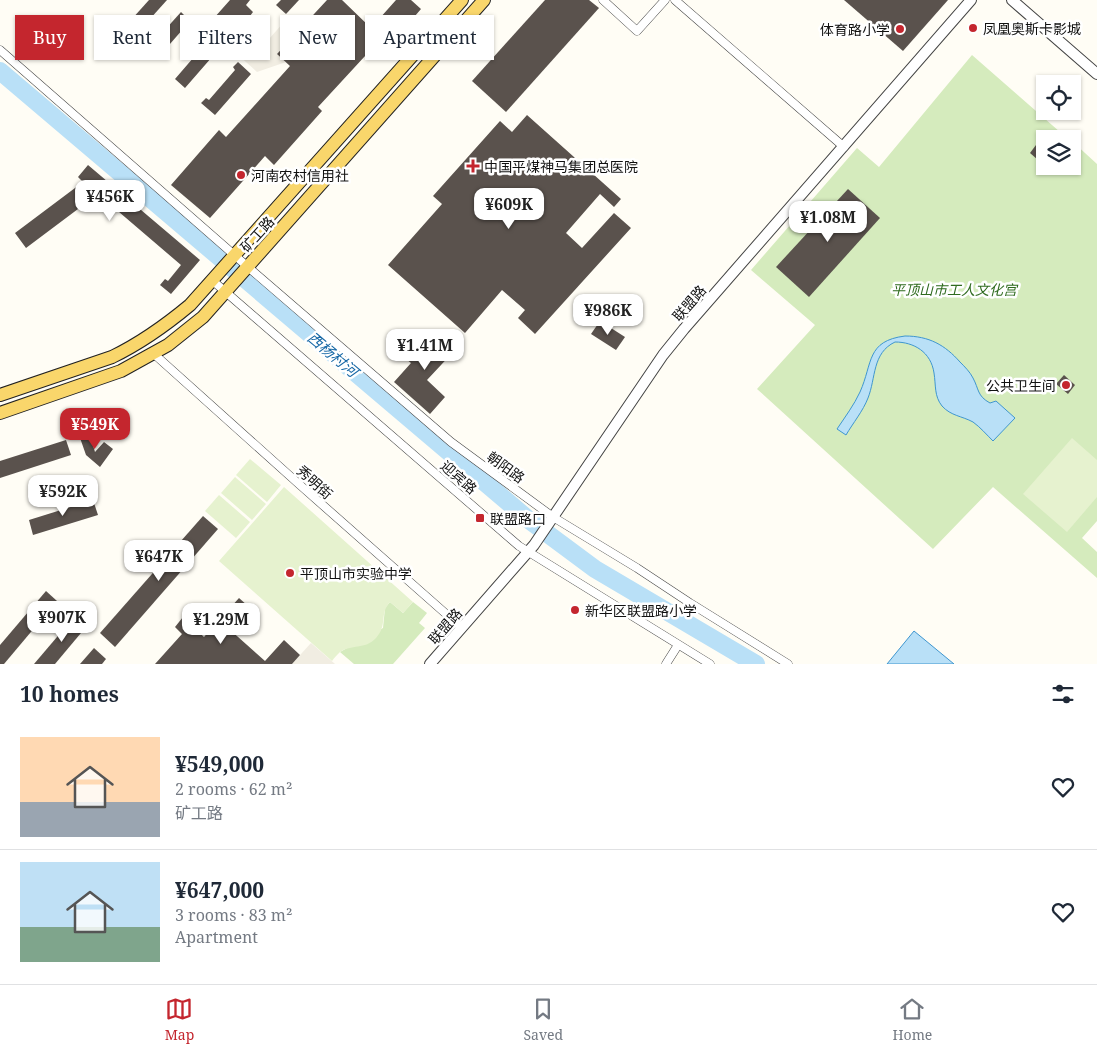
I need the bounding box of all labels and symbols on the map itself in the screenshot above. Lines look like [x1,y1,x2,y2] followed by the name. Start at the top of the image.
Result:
[983,19,1081,38] place label: 凤凰奥斯卡影城
[820,20,890,39] place label: 体育路小学
[967,22,979,34] marker: 凤凰奥斯卡影城
[894,23,906,35] marker: 体育路小学
[484,157,638,176] place label: 中国平煤神马集团总医院
[466,159,480,173] marker: 中国平煤神马集团总医院
[251,166,349,185] place label: 河南农村信用社
[235,169,247,181] marker: 河南农村信用社
[75,180,145,222] pin: ¥456K
[474,188,544,230] pin: ¥609K
[787,200,869,243] pin: ¥1.08M
[236,212,278,256] street label: 矿工路
[891,280,1019,299] park label: 平顶山市工人文化宫
[668,281,710,325] street label: 联盟路
[573,294,643,336] pin: ¥986K
[304,327,365,383] water label: 西杨村河
[384,328,466,371] pin: ¥1.41M
[986,376,1056,395] place label: 公共卫生间
[1060,379,1072,391] marker: 公共卫生间
[60,408,130,450] pin: ¥549K
[483,447,529,487] street label: 朝阳路
[437,456,481,498] street label: 迎宾路
[293,461,337,503] street label: 秀明街
[28,474,98,517] pin: ¥592K
[490,509,546,528] place label: 联盟路口
[474,512,486,524] marker: 联盟路口
[124,540,194,582] pin: ¥647K
[300,564,412,583] place label: 平顶山市实验中学
[284,567,296,579] marker: 平顶山市实验中学
[27,600,97,643] pin: ¥907K
[585,601,697,620] place label: 新华区联盟路小学
[180,602,262,645] pin: ¥1.29M
[424,604,466,648] street label: 联盟路
[569,604,581,616] marker: 新华区联盟路小学

